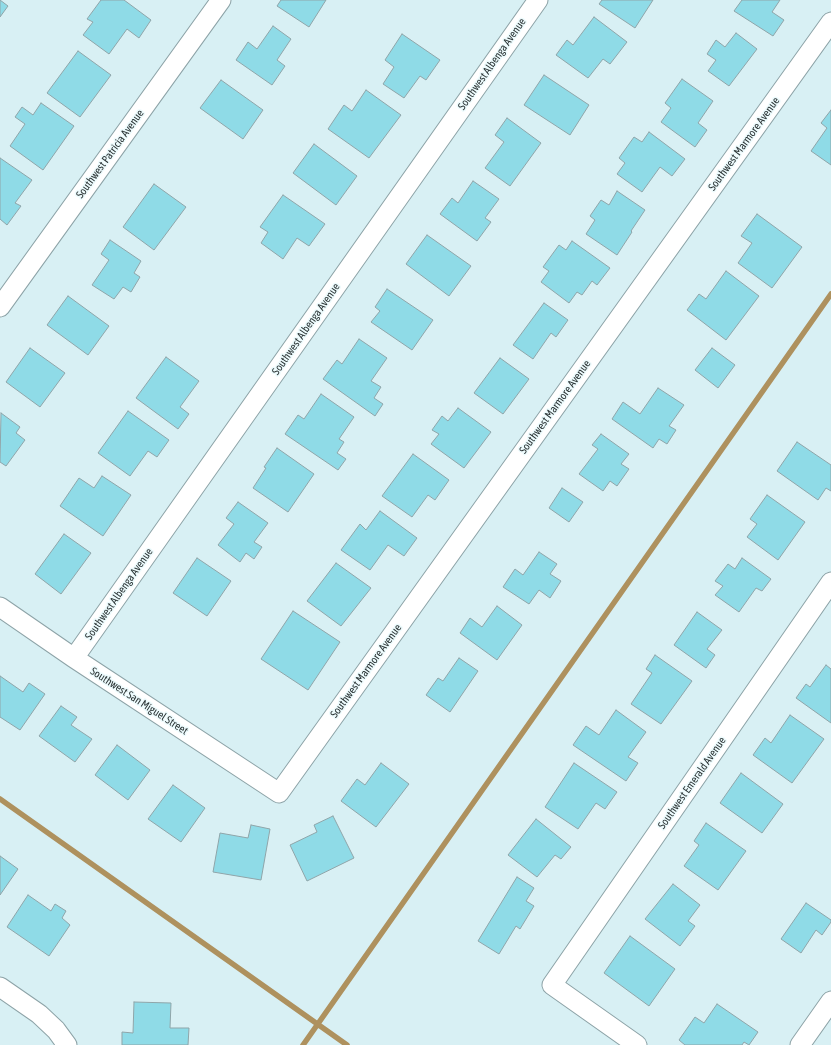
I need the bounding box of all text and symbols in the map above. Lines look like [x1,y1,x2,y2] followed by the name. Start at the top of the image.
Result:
[455,16,529,112] street label: Southwest Albenga Avenue
[706,95,782,193] street label: Southwest Marmore Avenue
[73,107,147,201] street label: Southwest Patricia Avenue
[269,281,343,377] street label: Southwest Albenga Avenue
[517,358,593,456] street label: Southwest Marmore Avenue
[82,546,156,642] street label: Southwest Albenga Avenue
[328,622,404,720] street label: Southwest Marmore Avenue
[88,665,190,737] street label: Southwest San Miguel Street
[655,734,729,832] street label: Southwest Emerald Avenue

